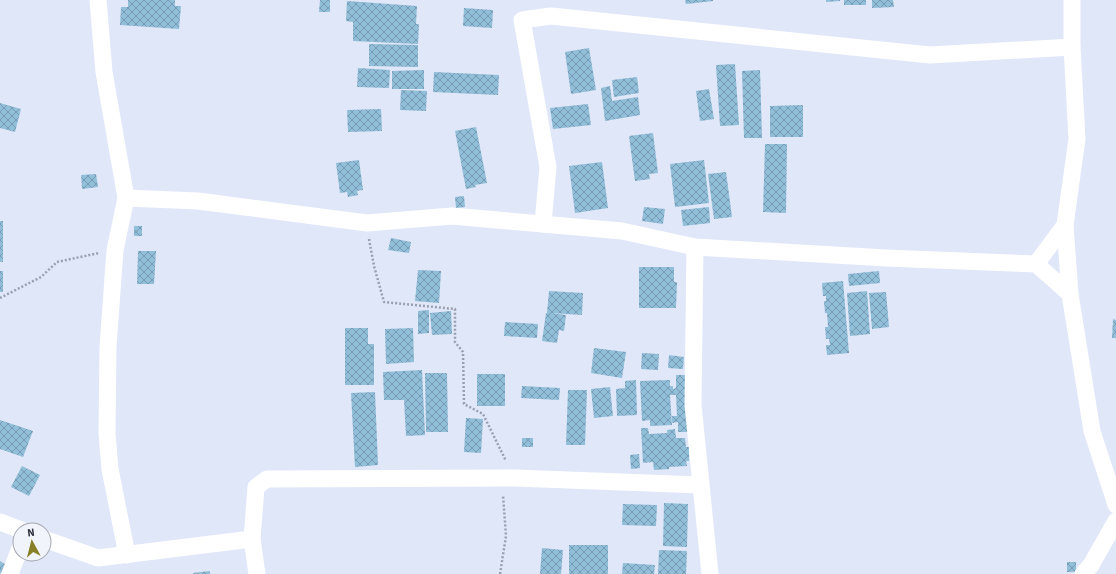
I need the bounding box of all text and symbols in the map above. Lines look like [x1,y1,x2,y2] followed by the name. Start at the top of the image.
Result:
[12,522,52,562] north arrow
[26,525,35,540] text: N

